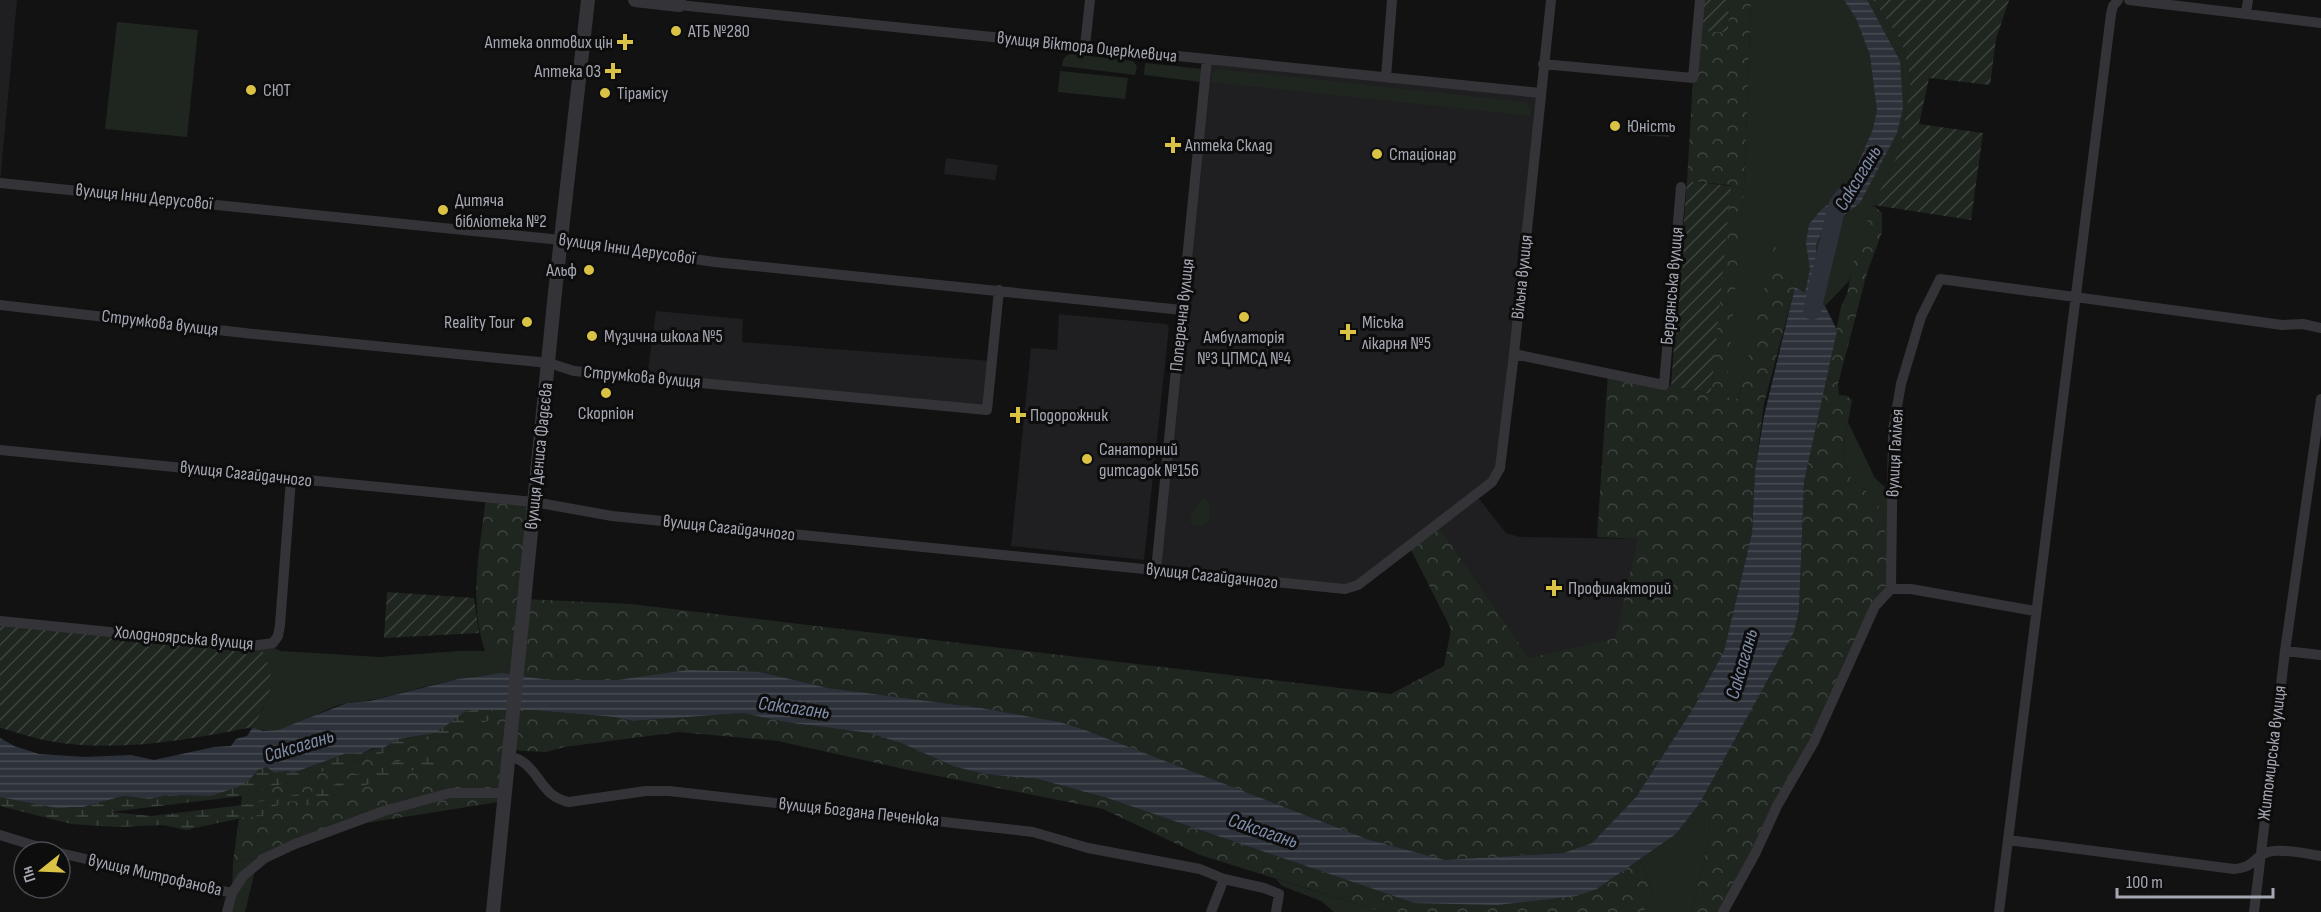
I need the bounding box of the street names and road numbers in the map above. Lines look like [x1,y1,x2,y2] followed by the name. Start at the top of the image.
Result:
[996,27,1178,67] street label: вулиця Віктора Оцерклевича
[74,179,214,215] street label: вулиця Інни Дерусової
[1656,226,1688,346] street label: Бердянська вулиця
[557,229,697,269] street label: вулиця Інни Дерусової
[1507,234,1537,320] street label: Вільна вулиця
[1166,257,1198,373] street label: Поперечна вулиця
[100,305,220,341] street label: Струмкова вулиця
[583,361,701,393] street label: Струмкова вулиця
[521,381,557,530] street label: вулиця Дениса Фадєєва
[1882,408,1908,498] street label: вулиця Галілея
[179,457,313,491] street label: вулиця Сагайдачного
[662,511,796,545] street label: вулиця Сагайдачного
[1145,559,1279,593] street label: вулиця Сагайдачного
[113,621,254,655] street label: Холодноярська вулиця
[2253,684,2291,822] street label: Житомирська вулиця
[778,793,940,831] street label: вулиця Богдана Печенюка
[86,849,224,901] street label: вулиця Митрофанова

